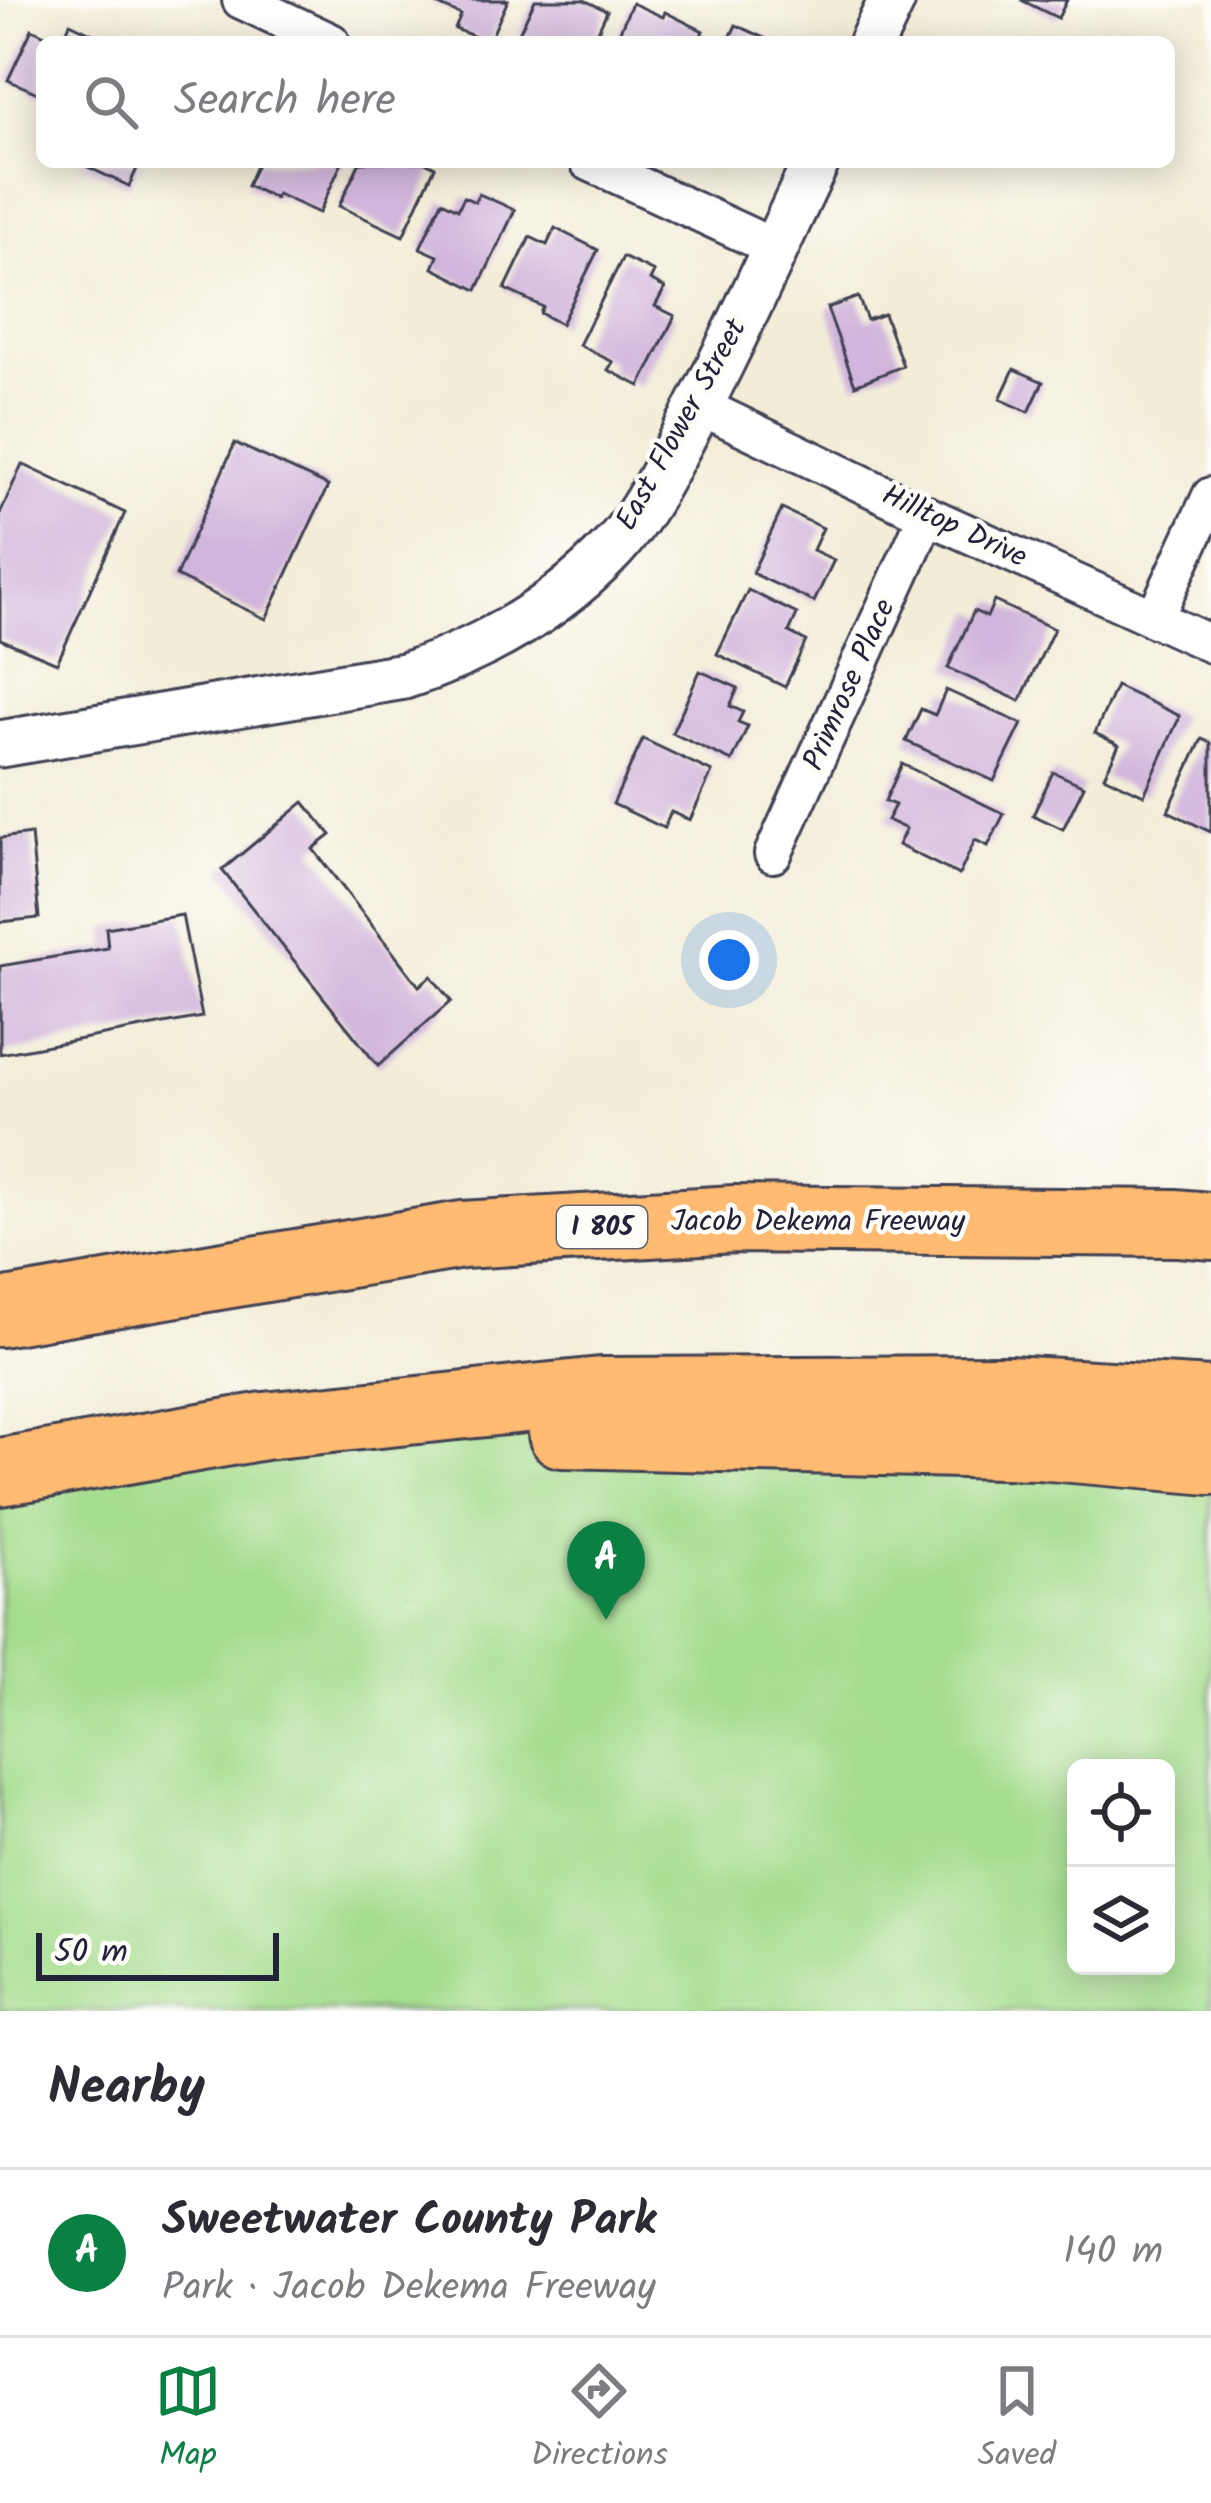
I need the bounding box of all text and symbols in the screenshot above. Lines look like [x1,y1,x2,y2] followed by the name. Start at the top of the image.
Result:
[36,36,1175,168] search box
[174,66,396,138] text: Search here
[78,69,144,135] icon: search
[604,310,760,540] street label: East Flower Street
[873,472,1035,582] street label: Hilltop Drive
[791,591,909,779] street label: Primrose Place
[699,930,759,990] your location
[671,1198,966,1246] street label: Jacob Dekema Freeway
[557,1206,647,1248] road number: I 805
[567,1521,645,1620] pin: A
[1067,1759,1175,1975] map controls
[1067,1759,1175,1867] button: locate
[1067,1867,1175,1975] button: layers
[36,1927,279,1980] scale bar
[54,1927,128,1980] text: 50 m
[48,2049,205,2130] text: Nearby
[162,2186,656,2258] text: Sweetwater County Park
[75,2222,99,2284] text: A
[1063,2222,1163,2284] text: 140 m
[162,2258,656,2320] text: Park · Jacob Dekema Freeway
[155,2358,221,2483] tab: Map
[531,2358,668,2483] tab: Directions
[978,2358,1056,2483] tab: Saved

